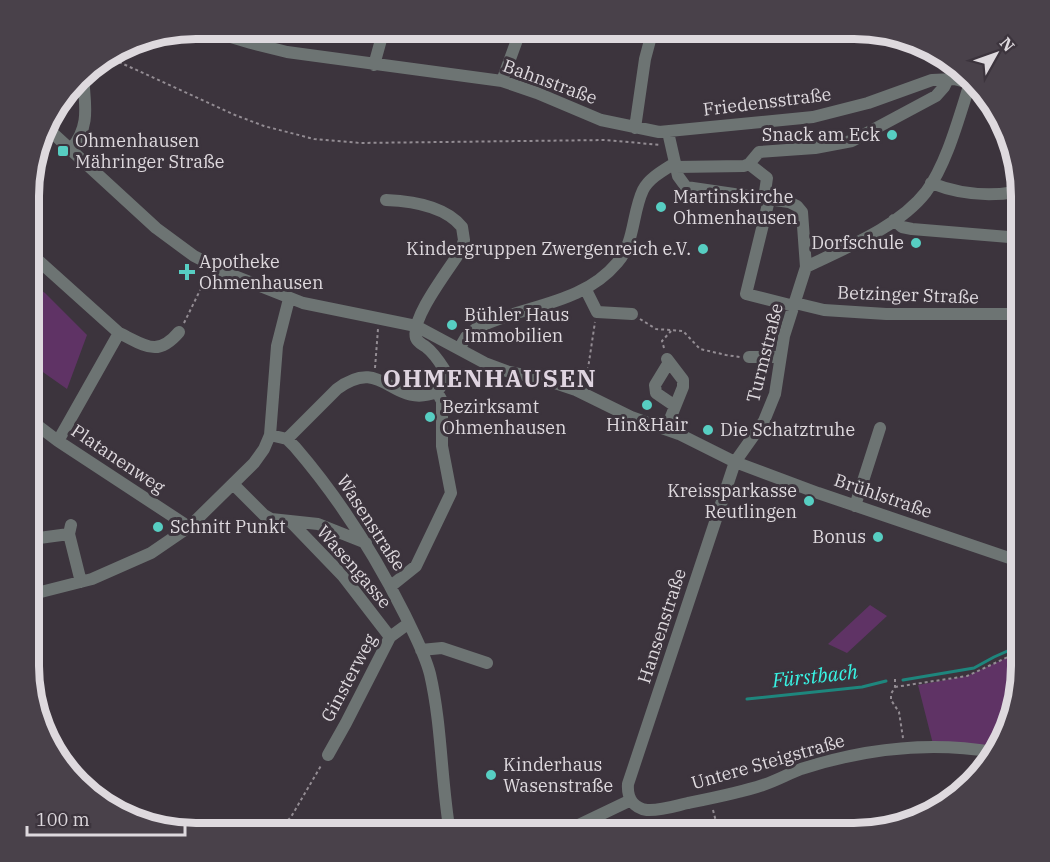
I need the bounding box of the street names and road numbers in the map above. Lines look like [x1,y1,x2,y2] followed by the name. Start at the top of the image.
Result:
[500,54,600,109] street label: Bahnstraße
[701,82,832,121] street label: Friedensstraße
[837,281,979,308] street label: Betzinger Straße
[741,301,788,405] street label: Turmstraße
[67,419,170,498] street label: Platanenweg
[831,468,935,523] street label: Brühlstraße
[332,470,411,575] street label: Wasenstraße
[312,520,397,613] street label: Wasengasse
[632,565,691,686] street label: Hansenstraße
[316,630,381,726] street label: Ginsterweg
[688,729,847,794] street label: Untere Steigstraße

